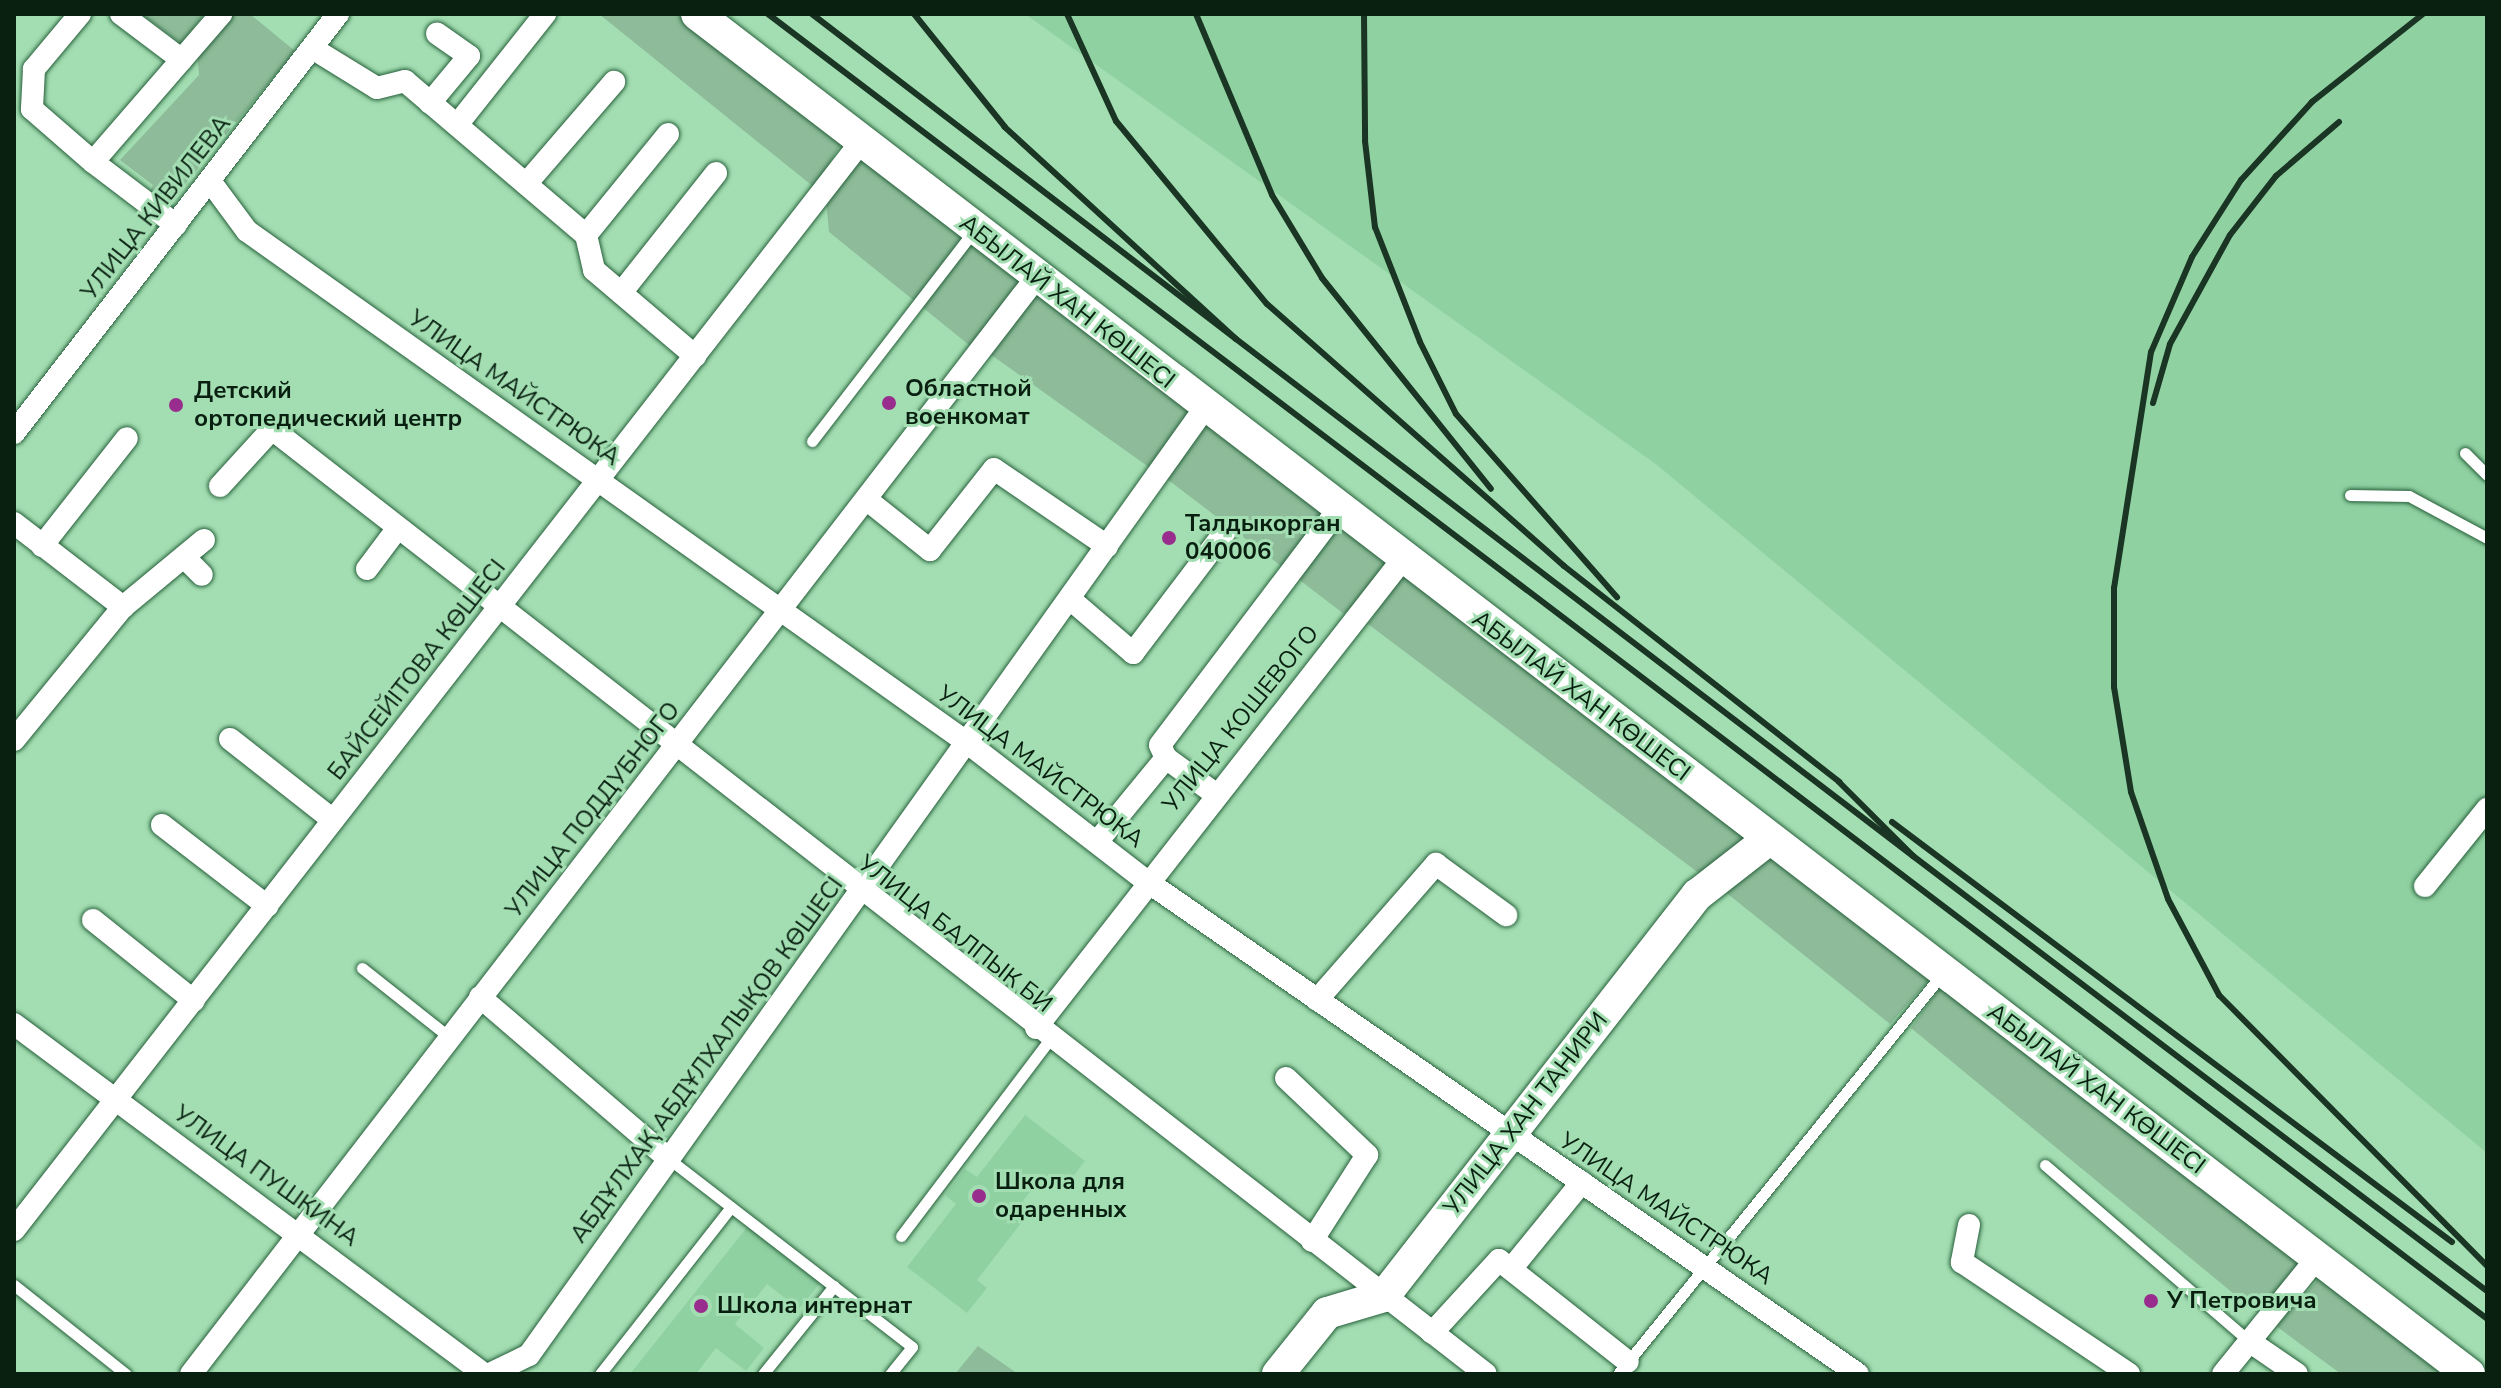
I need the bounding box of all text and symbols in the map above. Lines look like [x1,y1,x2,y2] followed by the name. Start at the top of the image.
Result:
[75,110,237,306] street label: УЛИЦА КИВИЛЕВА
[954,209,1180,395] street label: АБЫЛАЙ ХАН КӨШЕСІ
[403,304,625,472] street label: УЛИЦА МАЙСТРЮКА
[905,375,1032,431] place label: Областной военкомат
[194,377,462,433] place label: Детский ортопедический центр
[165,394,187,416] marker: Детский ортопедический центр
[880,394,898,412] marker: Областной военкомат
[1185,510,1341,566] place label: Талдыкорган 040006
[1160,529,1178,547] marker: Талдыкорган 040006
[322,554,512,786] street label: БАЙСЕЙІТОВА КӨШЕСІ
[1466,605,1696,787] street label: АБЫЛАЙ ХАН КӨШЕСІ
[1157,620,1325,818] street label: УЛИЦА КОШЕВОГО
[931,680,1149,854] street label: УЛИЦА МАЙСТРЮКА
[500,696,686,924] street label: УЛИЦА ПОДДУБНОГО
[852,849,1058,1019] street label: УЛИЦА БАЛПЫК БИ
[564,871,850,1249] street label: АБДҰЛХАҚ АБДҰЛХАЛЫҚОВ КӨШЕСІ
[1981,998,2211,1180] street label: АБЫЛАЙ ХАН КӨШЕСІ
[1438,1007,1614,1221] street label: УЛИЦА ХАН ТАНИРИ
[168,1099,364,1253] street label: УЛИЦА ПУШКИНА
[1554,1127,1778,1291] street label: УЛИЦА МАЙСТРЮКА
[995,1168,1127,1224] place label: Школа для одаренных
[970,1187,988,1205] marker: Школа для одаренных
[2167,1287,2317,1315] place label: У Петровича
[717,1292,912,1320] place label: Школа интернат
[2142,1292,2160,1310] marker: У Петровича
[692,1297,710,1315] marker: Школа интернат

